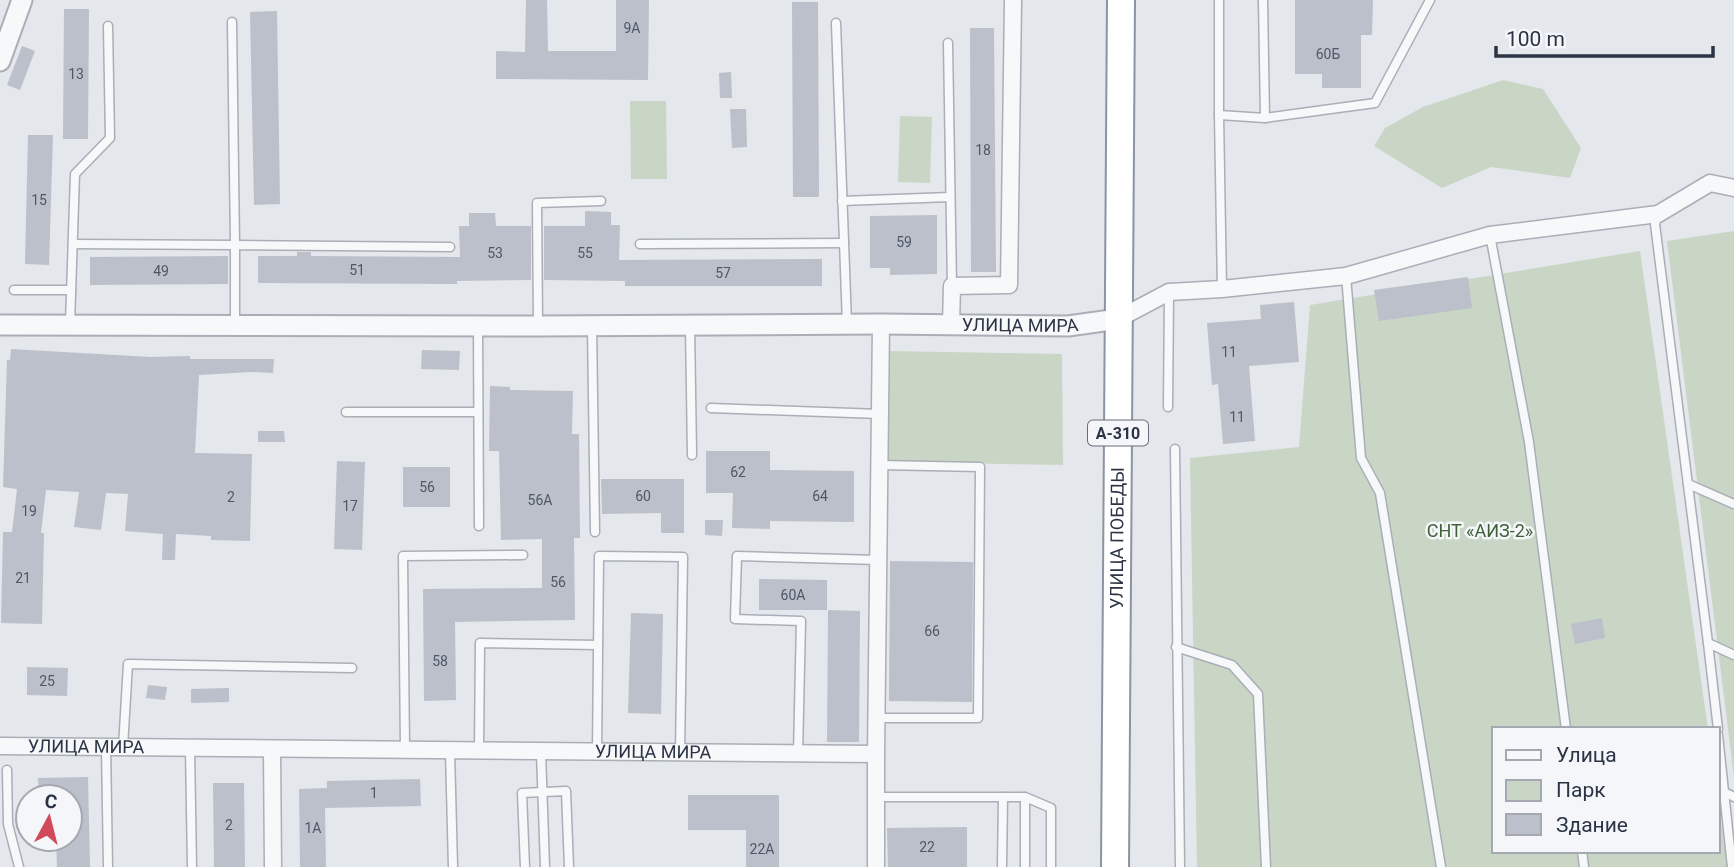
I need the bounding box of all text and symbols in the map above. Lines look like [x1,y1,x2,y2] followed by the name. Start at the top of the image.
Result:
[1496,14,1713,58] scale bar
[623,20,641,36] house number: 9А
[1506,27,1565,51] text: 100 m
[1316,46,1340,62] house number: 60Б
[68,66,84,82] house number: 13
[975,142,991,158] house number: 18
[31,192,47,208] house number: 15
[896,234,912,250] house number: 59
[487,245,503,261] house number: 53
[577,245,593,261] house number: 55
[349,262,365,278] house number: 51
[153,263,169,279] house number: 49
[715,265,731,281] house number: 57
[962,314,1080,336] street label: УЛИЦА МИРА
[1221,344,1237,360] house number: 11
[1229,409,1245,425] house number: 11
[1088,420,1148,446] road number: А-310
[730,464,746,480] house number: 62
[1106,467,1128,609] street label: УЛИЦА ПОБЕДЫ
[419,479,435,495] house number: 56
[635,488,651,504] house number: 60
[812,488,828,504] house number: 64
[227,489,235,505] house number: 2
[528,492,552,508] house number: 56А
[342,498,358,514] house number: 17
[21,503,37,519] house number: 19
[1427,520,1533,541] park label: СНТ «АИЗ-2»
[15,570,31,586] house number: 21
[550,574,566,590] house number: 56
[781,587,805,603] house number: 60А
[924,623,940,639] house number: 66
[432,653,448,669] house number: 58
[39,673,55,689] house number: 25
[1492,727,1720,853] legend
[28,735,145,757] street label: УЛИЦА МИРА
[595,740,712,762] street label: УЛИЦА МИРА
[1556,743,1617,767] text: Улица
[1556,778,1606,802] text: Парк
[14,783,84,853] north arrow
[370,785,378,801] house number: 1
[43,789,59,814] text: С
[1556,813,1628,837] text: Здание
[225,817,233,833] house number: 2
[304,820,322,836] house number: 1А
[919,839,935,855] house number: 22
[750,841,774,857] house number: 22А

